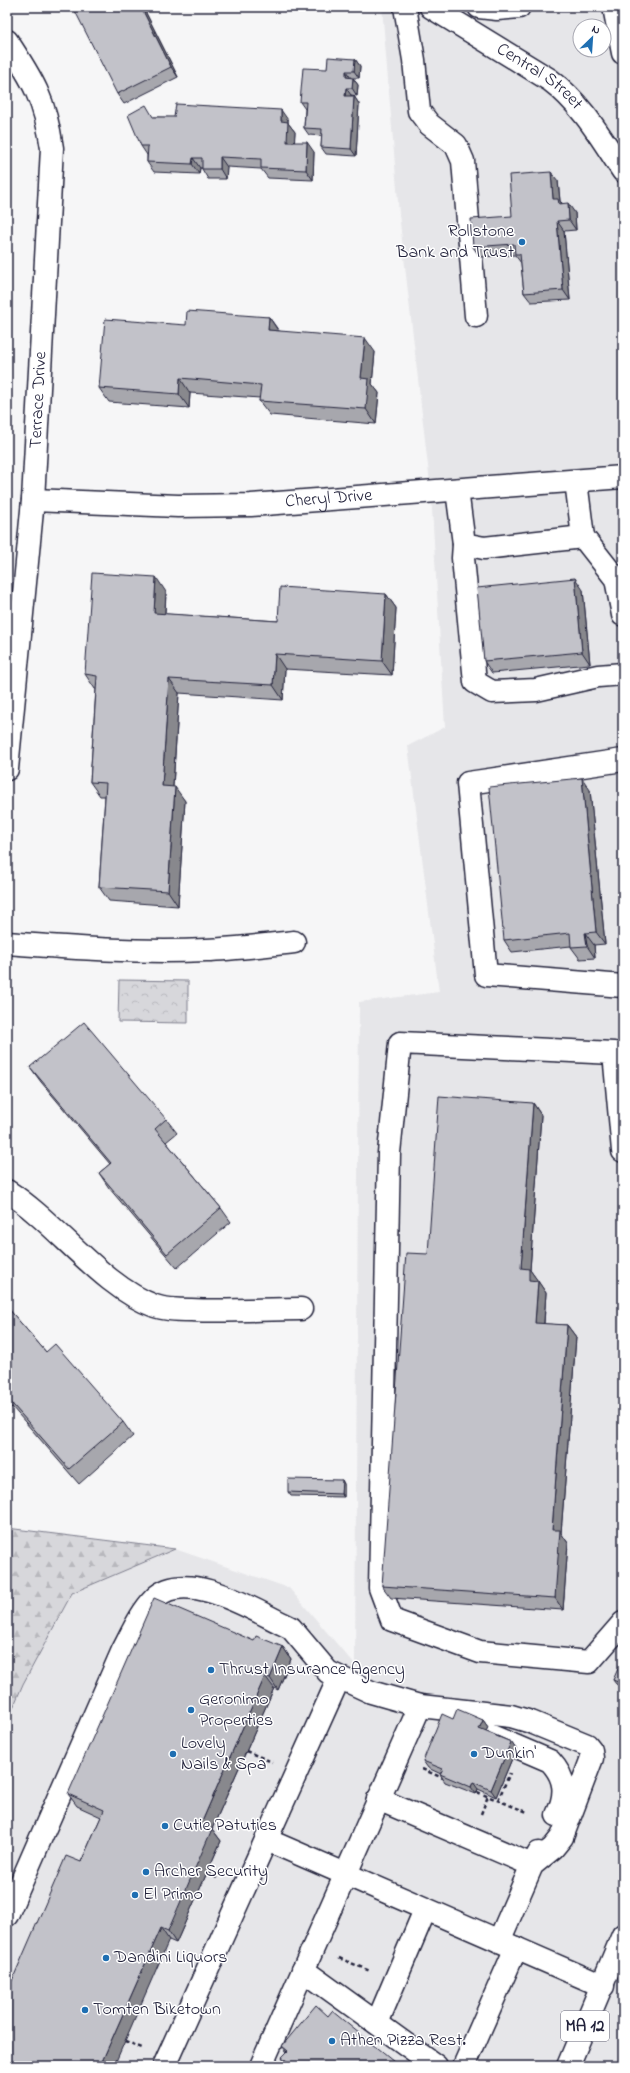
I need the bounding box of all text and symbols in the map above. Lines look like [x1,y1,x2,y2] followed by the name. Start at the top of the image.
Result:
[572,18,612,58] north arrow
[589,21,603,39] text: N
[491,37,589,116] street label: Central Street
[395,219,515,266] place label: Rollstone Bank and Trust
[517,237,527,247] marker: Rollstone Bank and Trust
[23,350,55,449] street label: Terrace Drive
[284,483,374,515] street label: Cheryl Drive
[219,1657,405,1684] place label: Thrust Insurance Agency
[206,1665,216,1675] marker: Thrust Insurance Agency
[199,1687,273,1734] place label: Geronimo Properties
[186,1705,196,1715] marker: Geronimo Properties
[181,1731,267,1778] place label: Lovely Nails & Spa
[481,1741,536,1767] place label: Dunkin'
[168,1749,178,1759] marker: Lovely Nails & Spa
[469,1749,479,1759] marker: Dunkin'
[173,1813,277,1839] place label: Cutie Patuties
[160,1821,170,1831] marker: Cutie Patuties
[154,1859,268,1885] place label: Archer Security
[141,1867,151,1877] marker: Archer Security
[143,1882,203,1908] place label: El Primo
[130,1890,140,1900] marker: El Primo
[113,1945,228,1971] place label: Dandini Liquors
[101,1953,111,1963] marker: Dandini Liquors
[93,1997,221,2023] place label: Tomten Biketown
[80,2005,90,2015] marker: Tomten Biketown
[561,2011,609,2041] road number: MA 12
[340,2028,466,2054] place label: Athen Pizza Rest.
[327,2036,337,2046] marker: Athen Pizza Rest.

